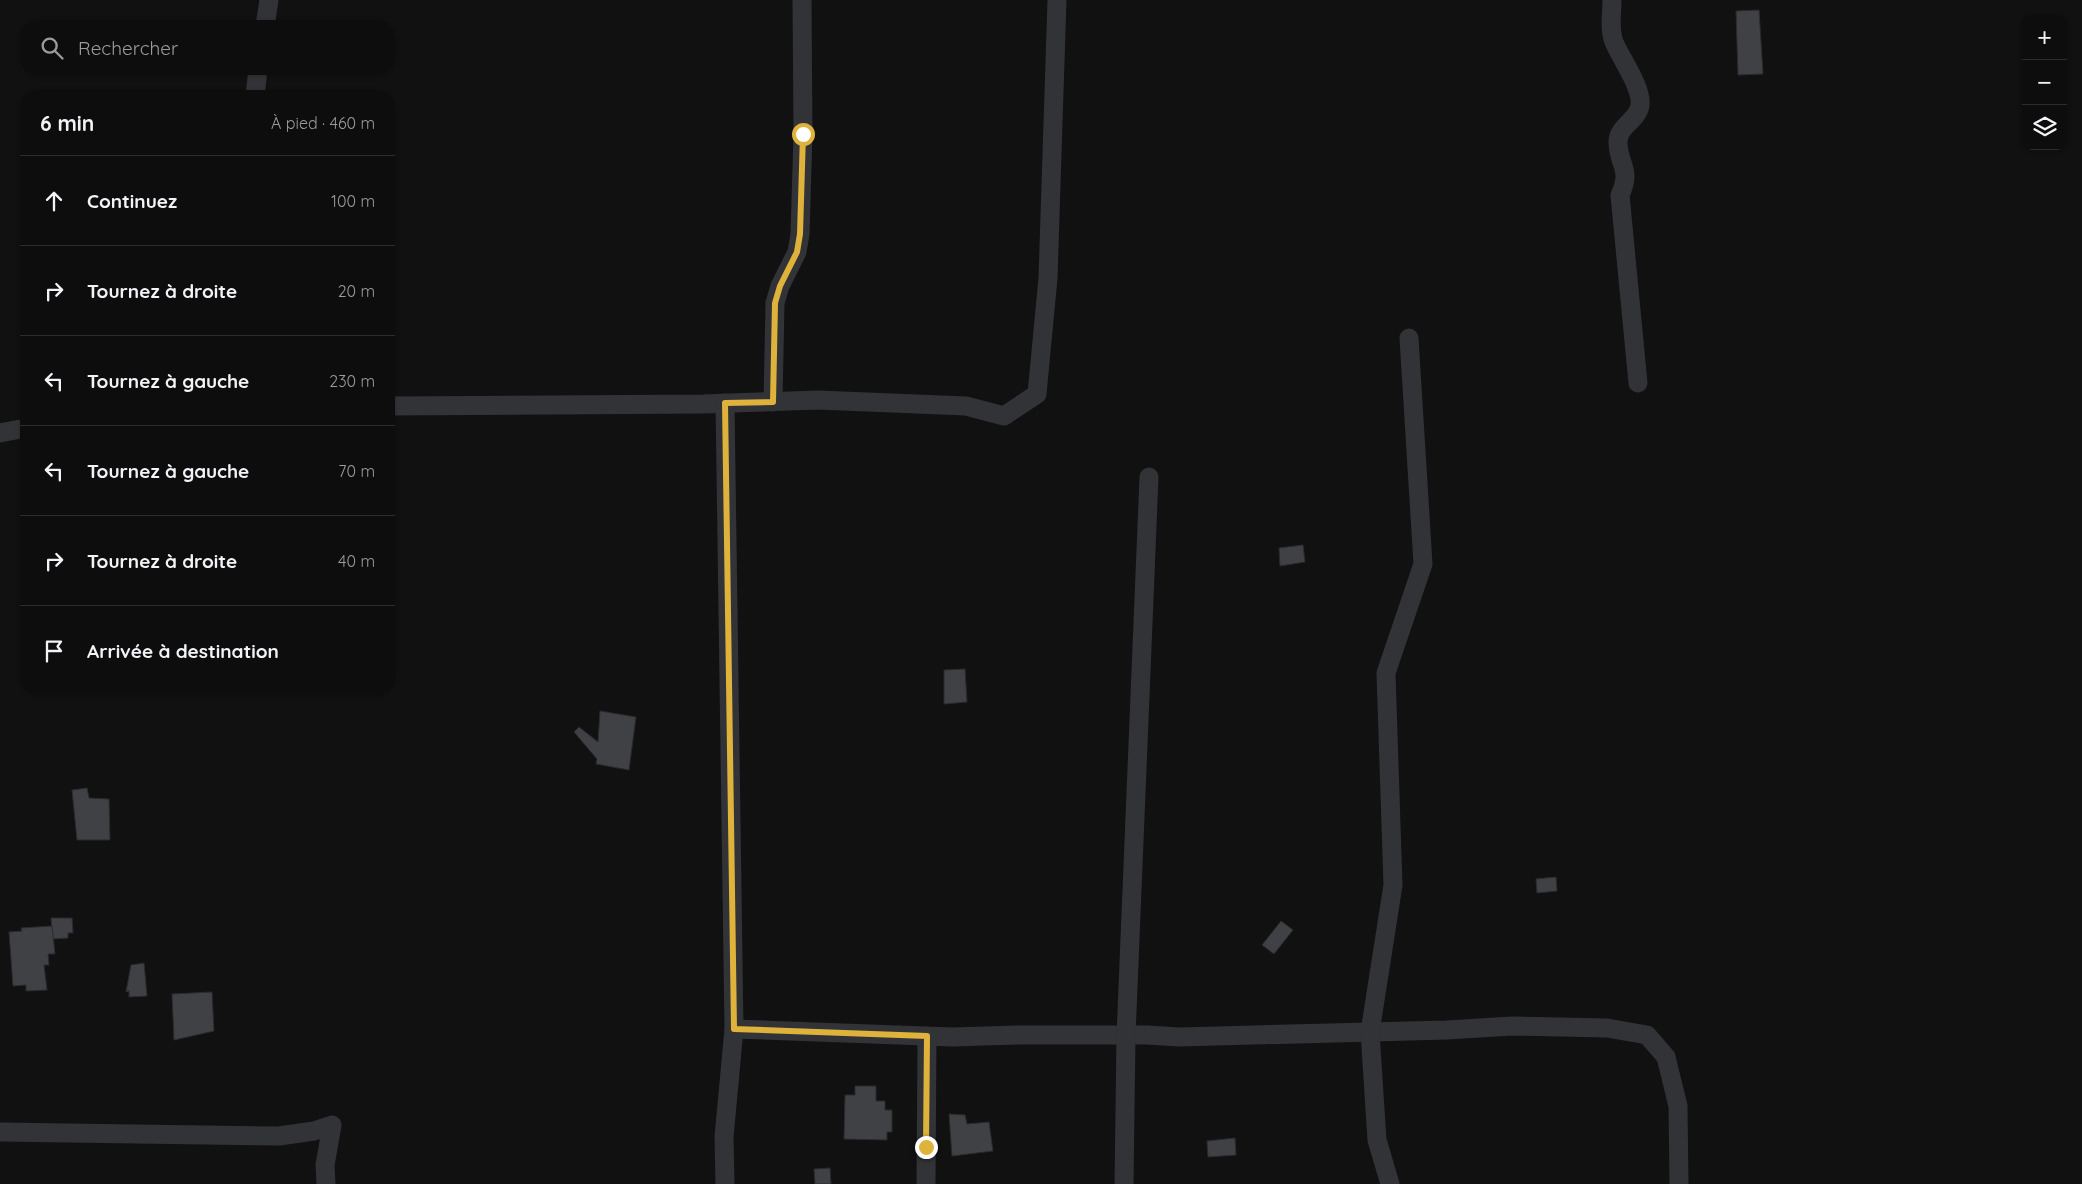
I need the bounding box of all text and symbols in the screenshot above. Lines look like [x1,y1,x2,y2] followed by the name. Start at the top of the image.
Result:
[2022,15,2067,150] map controls
[2022,15,2067,60] button: +
[20,20,395,75] search box
[38,34,66,62] icon: search
[78,36,178,60] text: Rechercher
[2022,60,2067,105] button: −
[2022,105,2067,150] button: layers
[40,110,94,136] text: 6 min
[271,113,375,133] text: À pied · 460 m
[792,123,815,146] route start
[40,187,68,215] icon: ahead
[87,189,177,213] text: Continuez
[331,191,375,211] text: 100 m
[40,277,68,305] icon: right
[87,279,237,303] text: Tournez à droite
[338,281,375,301] text: 20 m
[40,367,68,395] icon: left
[87,369,249,393] text: Tournez à gauche
[329,371,375,391] text: 230 m
[40,457,68,485] icon: left
[87,459,249,483] text: Tournez à gauche
[338,461,375,481] text: 70 m
[40,547,68,575] icon: right
[87,549,237,573] text: Tournez à droite
[338,551,375,571] text: 40 m
[40,637,68,665] icon: arrive
[87,639,279,663] text: Arrivée à destination
[915,1136,938,1159] route end

